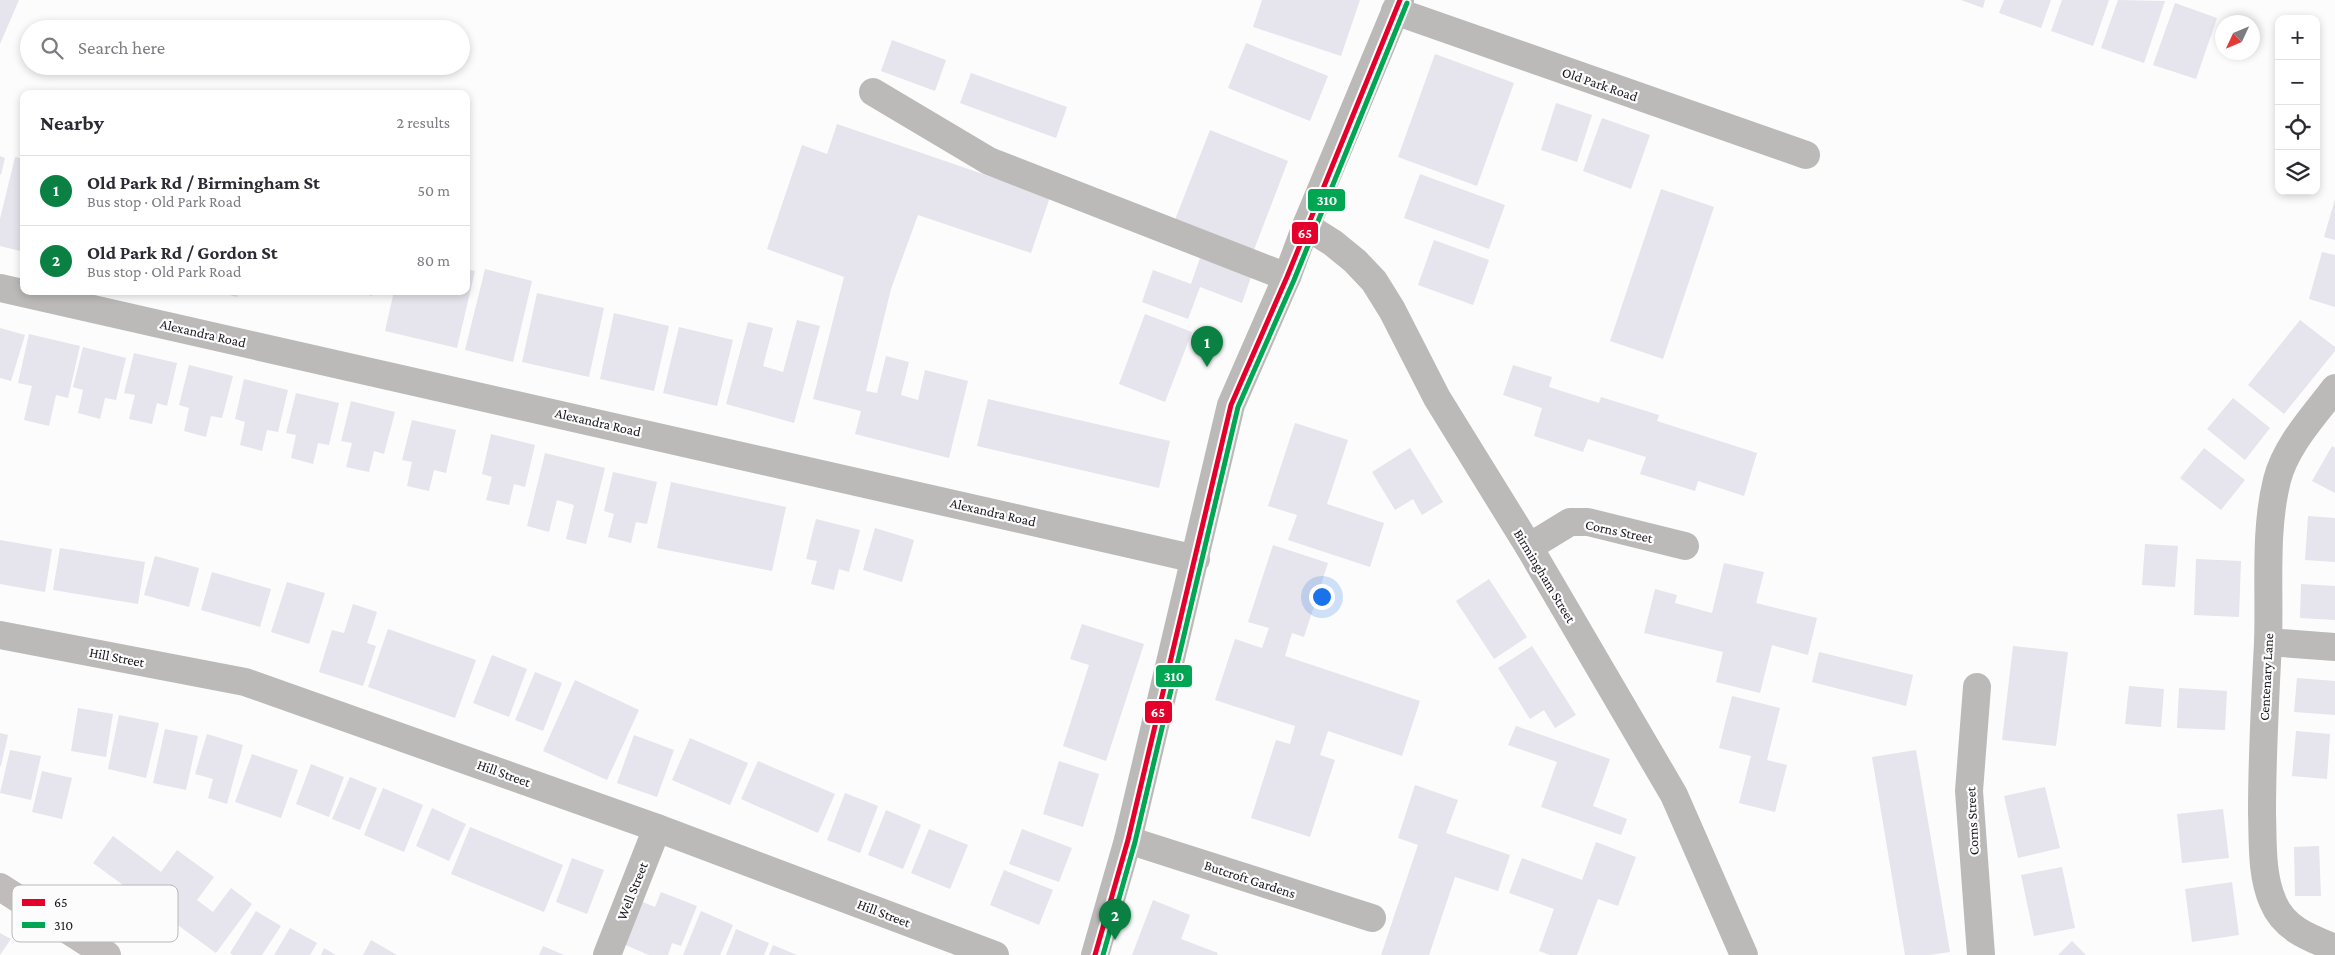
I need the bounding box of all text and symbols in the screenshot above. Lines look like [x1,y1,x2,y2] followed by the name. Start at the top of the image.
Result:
[2215,15,2260,60] north arrow
[2275,15,2320,195] map controls
[2275,15,2320,60] button: +
[20,20,470,75] search box
[38,34,66,62] icon: search
[78,37,165,58] text: Search here
[2275,60,2320,105] button: −
[1560,64,1641,105] street label: Old Park Road
[2275,105,2320,150] button: locate
[40,111,104,135] text: Nearby
[397,114,450,131] text: 2 results
[2275,150,2320,195] button: layers
[87,172,320,193] text: Old Park Rd / Birmingham St
[53,182,59,199] text: 1
[418,182,450,199] text: 50 m
[1307,188,1346,212] line badge: 310
[1317,192,1337,208] text: 310
[87,193,241,210] text: Bus stop · Old Park Road
[1291,221,1319,245] line badge: 65
[1298,225,1312,241] text: 65
[87,242,278,263] text: Old Park Rd / Gordon St
[52,252,60,269] text: 2
[416,252,450,269] text: 80 m
[87,263,241,280] text: Bus stop · Old Park Road
[158,315,248,351] street label: Alexandra Road
[1191,326,1223,367] pin: 1
[553,404,643,440] street label: Alexandra Road
[948,494,1038,530] street label: Alexandra Road
[1584,516,1655,546] street label: Corns Street
[1511,526,1579,626] street label: Birmingham Street
[1309,584,1335,610] your location
[2256,633,2276,721] street label: Centenary Lane
[88,644,146,670] street label: Hill Street
[1155,664,1193,688] line badge: 310
[1164,668,1184,684] text: 310
[1144,700,1173,724] line badge: 65
[1151,704,1165,720] text: 65
[475,756,533,790] street label: Hill Street
[1962,786,1982,856] street label: Corns Street
[1202,857,1298,901] street label: Butcroft Gardens
[613,859,651,922] street label: Well Street
[12,885,178,942] legend
[54,894,68,910] text: 65
[855,896,913,931] street label: Hill Street
[1099,899,1131,940] pin: 2
[54,917,73,933] text: 310

